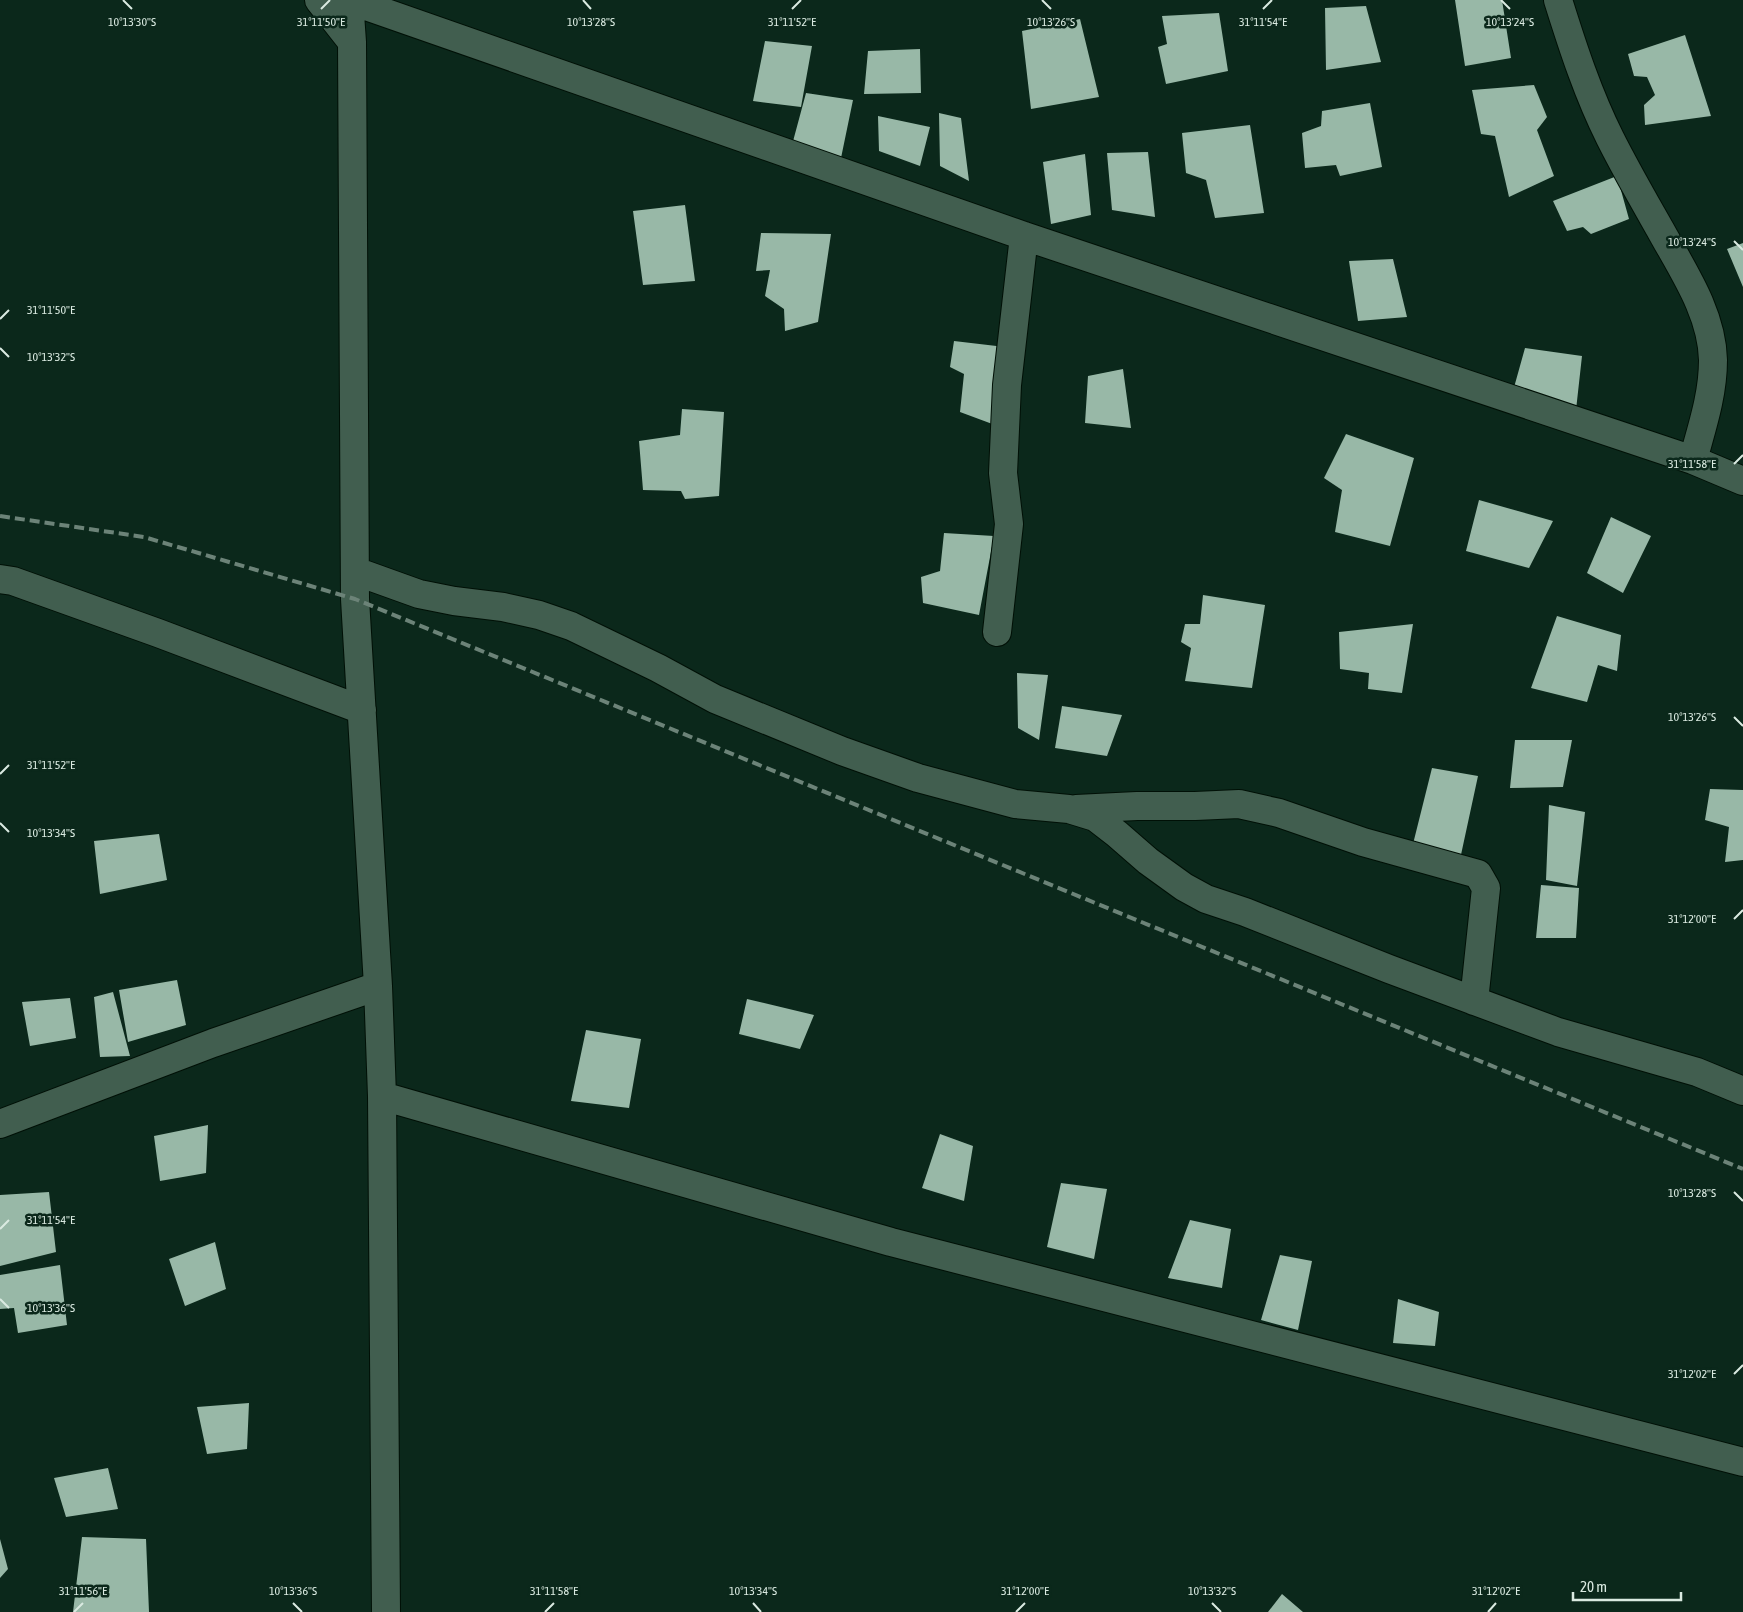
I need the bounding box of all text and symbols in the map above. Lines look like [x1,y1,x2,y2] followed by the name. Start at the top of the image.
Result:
[108,15,156,29] text: 10°13'30"S
[297,15,345,29] text: 31°11'50"E
[567,15,615,29] text: 10°13'28"S
[768,15,816,29] text: 31°11'52"E
[1027,15,1075,29] text: 10°13'26"S
[1239,15,1287,29] text: 31°11'54"E
[1486,15,1534,29] text: 10°13'24"S
[1668,235,1716,249] text: 10°13'24"S
[27,303,75,317] text: 31°11'50"E
[27,350,75,364] text: 10°13'32"S
[1668,457,1716,471] text: 31°11'58"E
[1668,710,1716,724] text: 10°13'26"S
[27,758,75,772] text: 31°11'52"E
[27,826,75,840] text: 10°13'34"S
[1668,912,1716,926] text: 31°12'00"E
[1668,1186,1716,1200] text: 10°13'28"S
[27,1213,75,1227] text: 31°11'54"E
[27,1301,75,1315] text: 10°13'36"S
[1668,1367,1716,1381] text: 31°12'02"E
[1573,1570,1680,1602] scale bar
[1580,1578,1607,1595] text: 20 m
[59,1584,107,1598] text: 31°11'56"E
[269,1584,317,1598] text: 10°13'36"S
[530,1584,578,1598] text: 31°11'58"E
[729,1584,777,1598] text: 10°13'34"S
[1001,1584,1049,1598] text: 31°12'00"E
[1188,1584,1236,1598] text: 10°13'32"S
[1472,1584,1520,1598] text: 31°12'02"E

